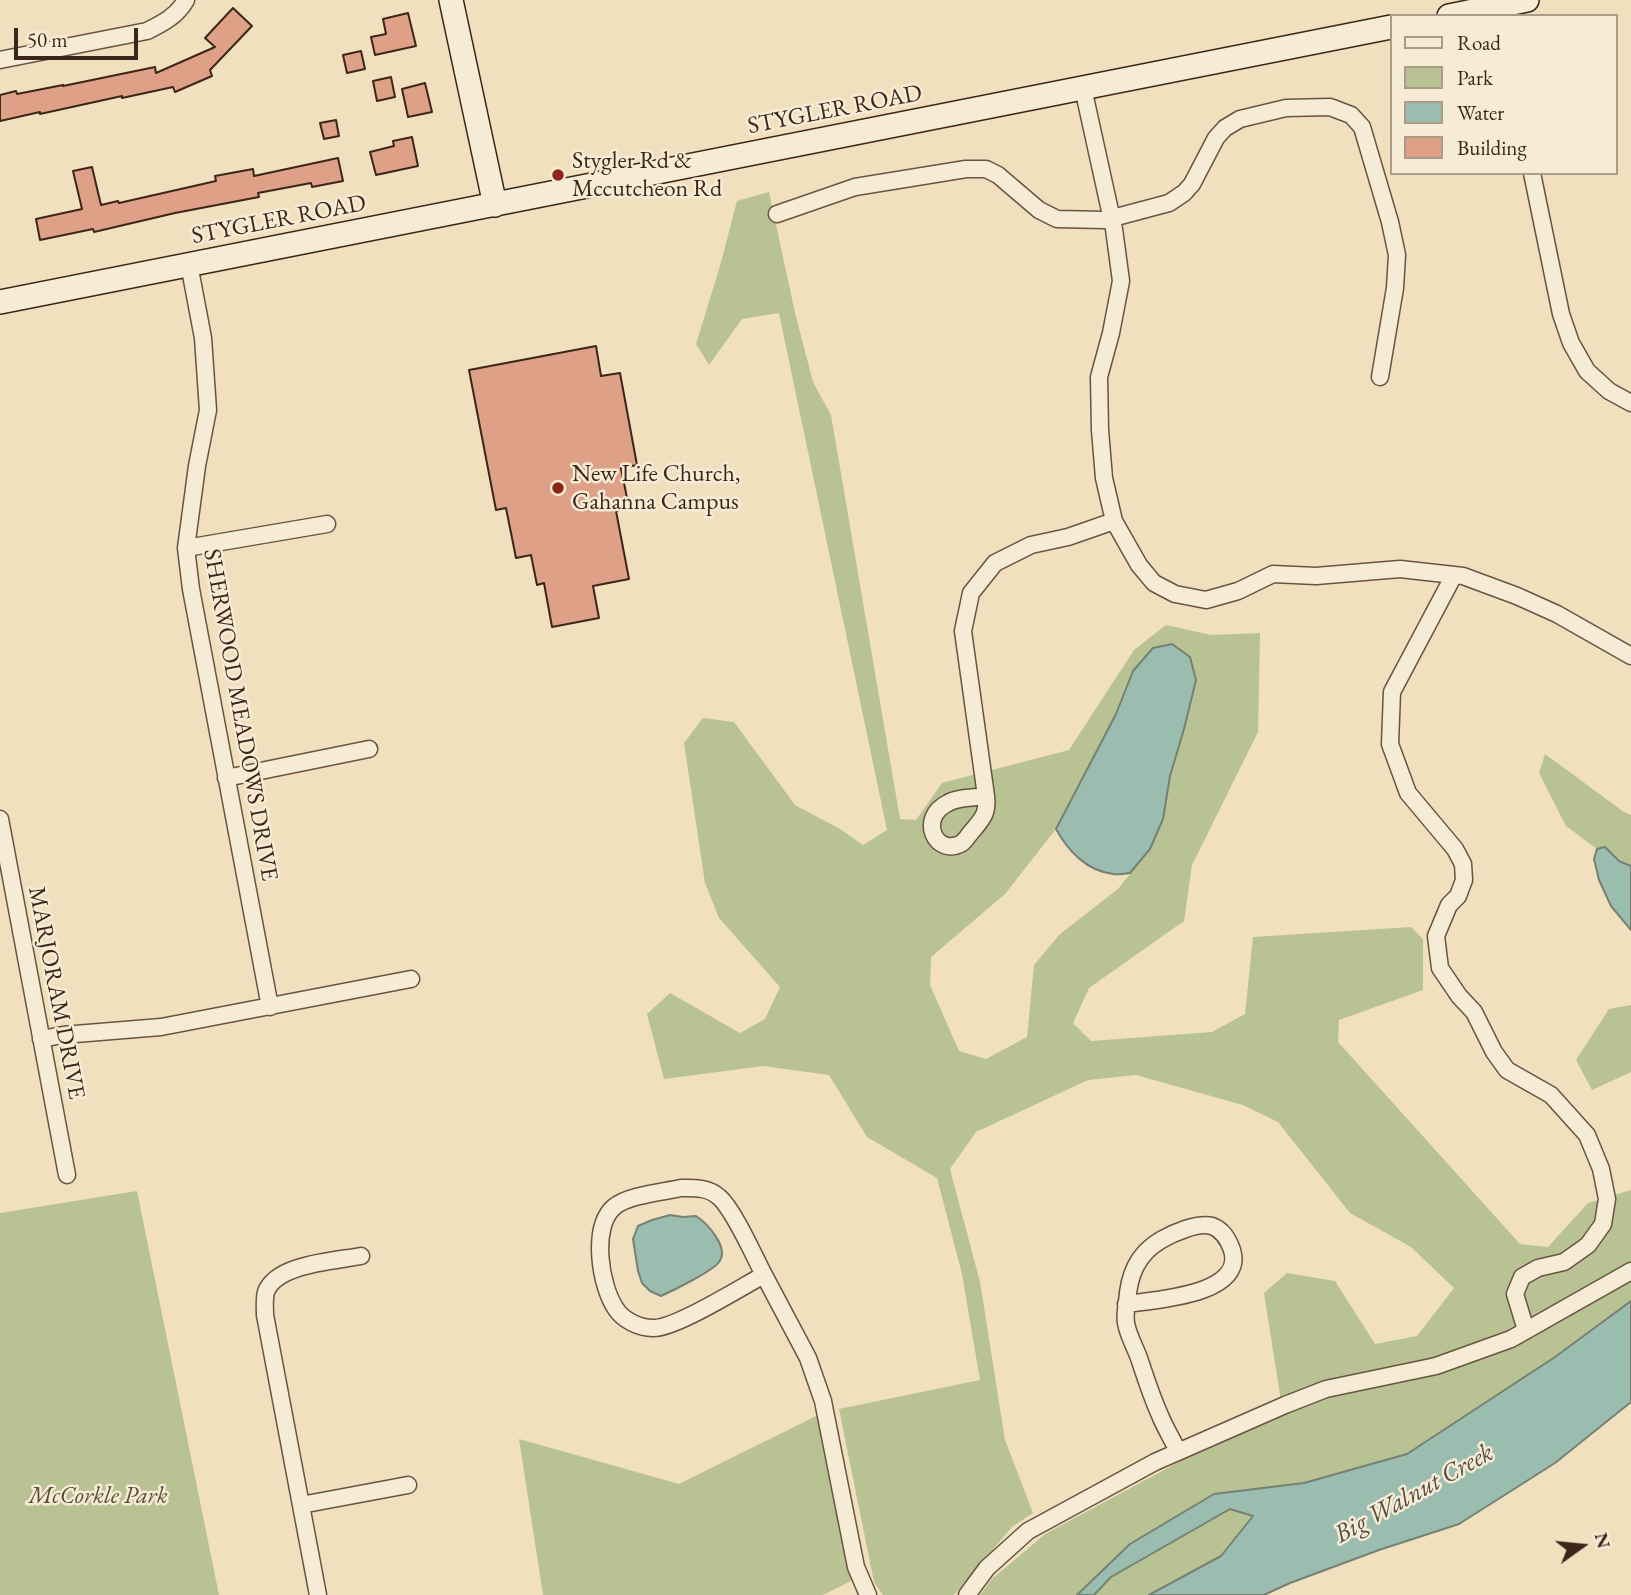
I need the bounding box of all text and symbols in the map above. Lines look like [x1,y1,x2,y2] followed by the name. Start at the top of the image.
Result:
[18,14,142,58] scale bar
[1390,14,1617,175] legend
[27,26,68,53] text: 50 m
[1457,29,1501,56] text: Road
[1457,64,1493,91] text: Park
[745,79,925,141] street label: STYGLER ROAD
[1457,99,1504,126] text: Water
[1457,134,1527,161] text: Building
[572,147,722,203] place label: Stygler Rd & Mccutcheon Rd
[550,167,566,183] marker: Stygler Rd & Mccutcheon Rd
[189,189,369,251] street label: STYGLER ROAD
[572,460,740,516] place label: New Life Church, Gahanna Campus
[550,480,566,496] marker: New Life Church, Gahanna Campus
[197,547,283,883] street label: SHERWOOD MEADOWS DRIVE
[21,884,91,1102] street label: MARJORAM DRIVE
[1329,1437,1499,1551] water label: Big Walnut Creek
[28,1482,168,1510] park label: McCorkle Park
[1547,1511,1617,1581] north arrow
[1589,1530,1617,1551] text: N

